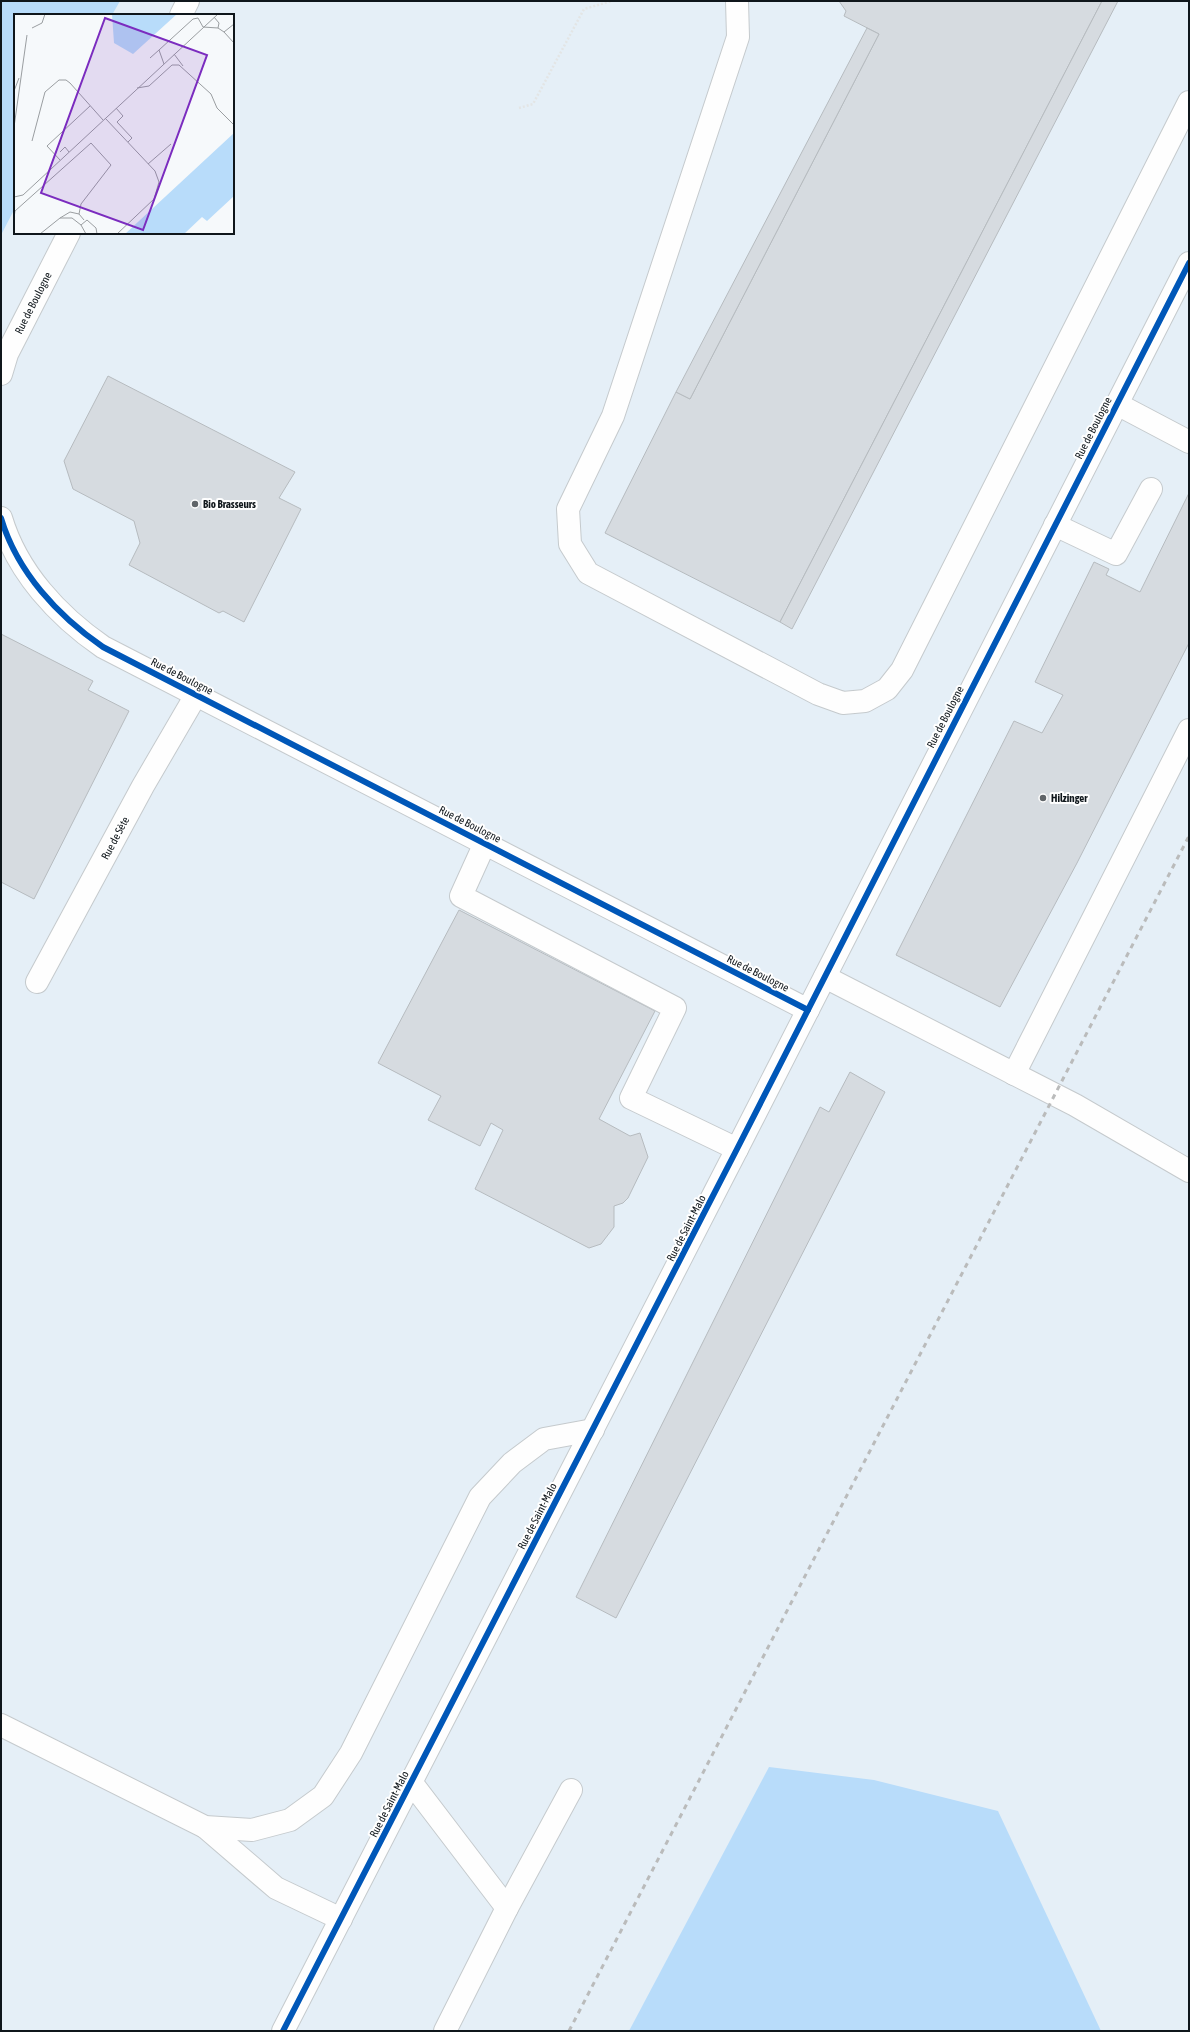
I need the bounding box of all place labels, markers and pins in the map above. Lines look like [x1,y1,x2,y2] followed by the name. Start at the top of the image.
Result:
[203,498,256,510] place label: Bio Brasseurs
[190,499,200,509] marker: Bio Brasseurs
[1051,792,1088,804] place label: Hilzinger
[1038,793,1048,803] marker: Hilzinger

